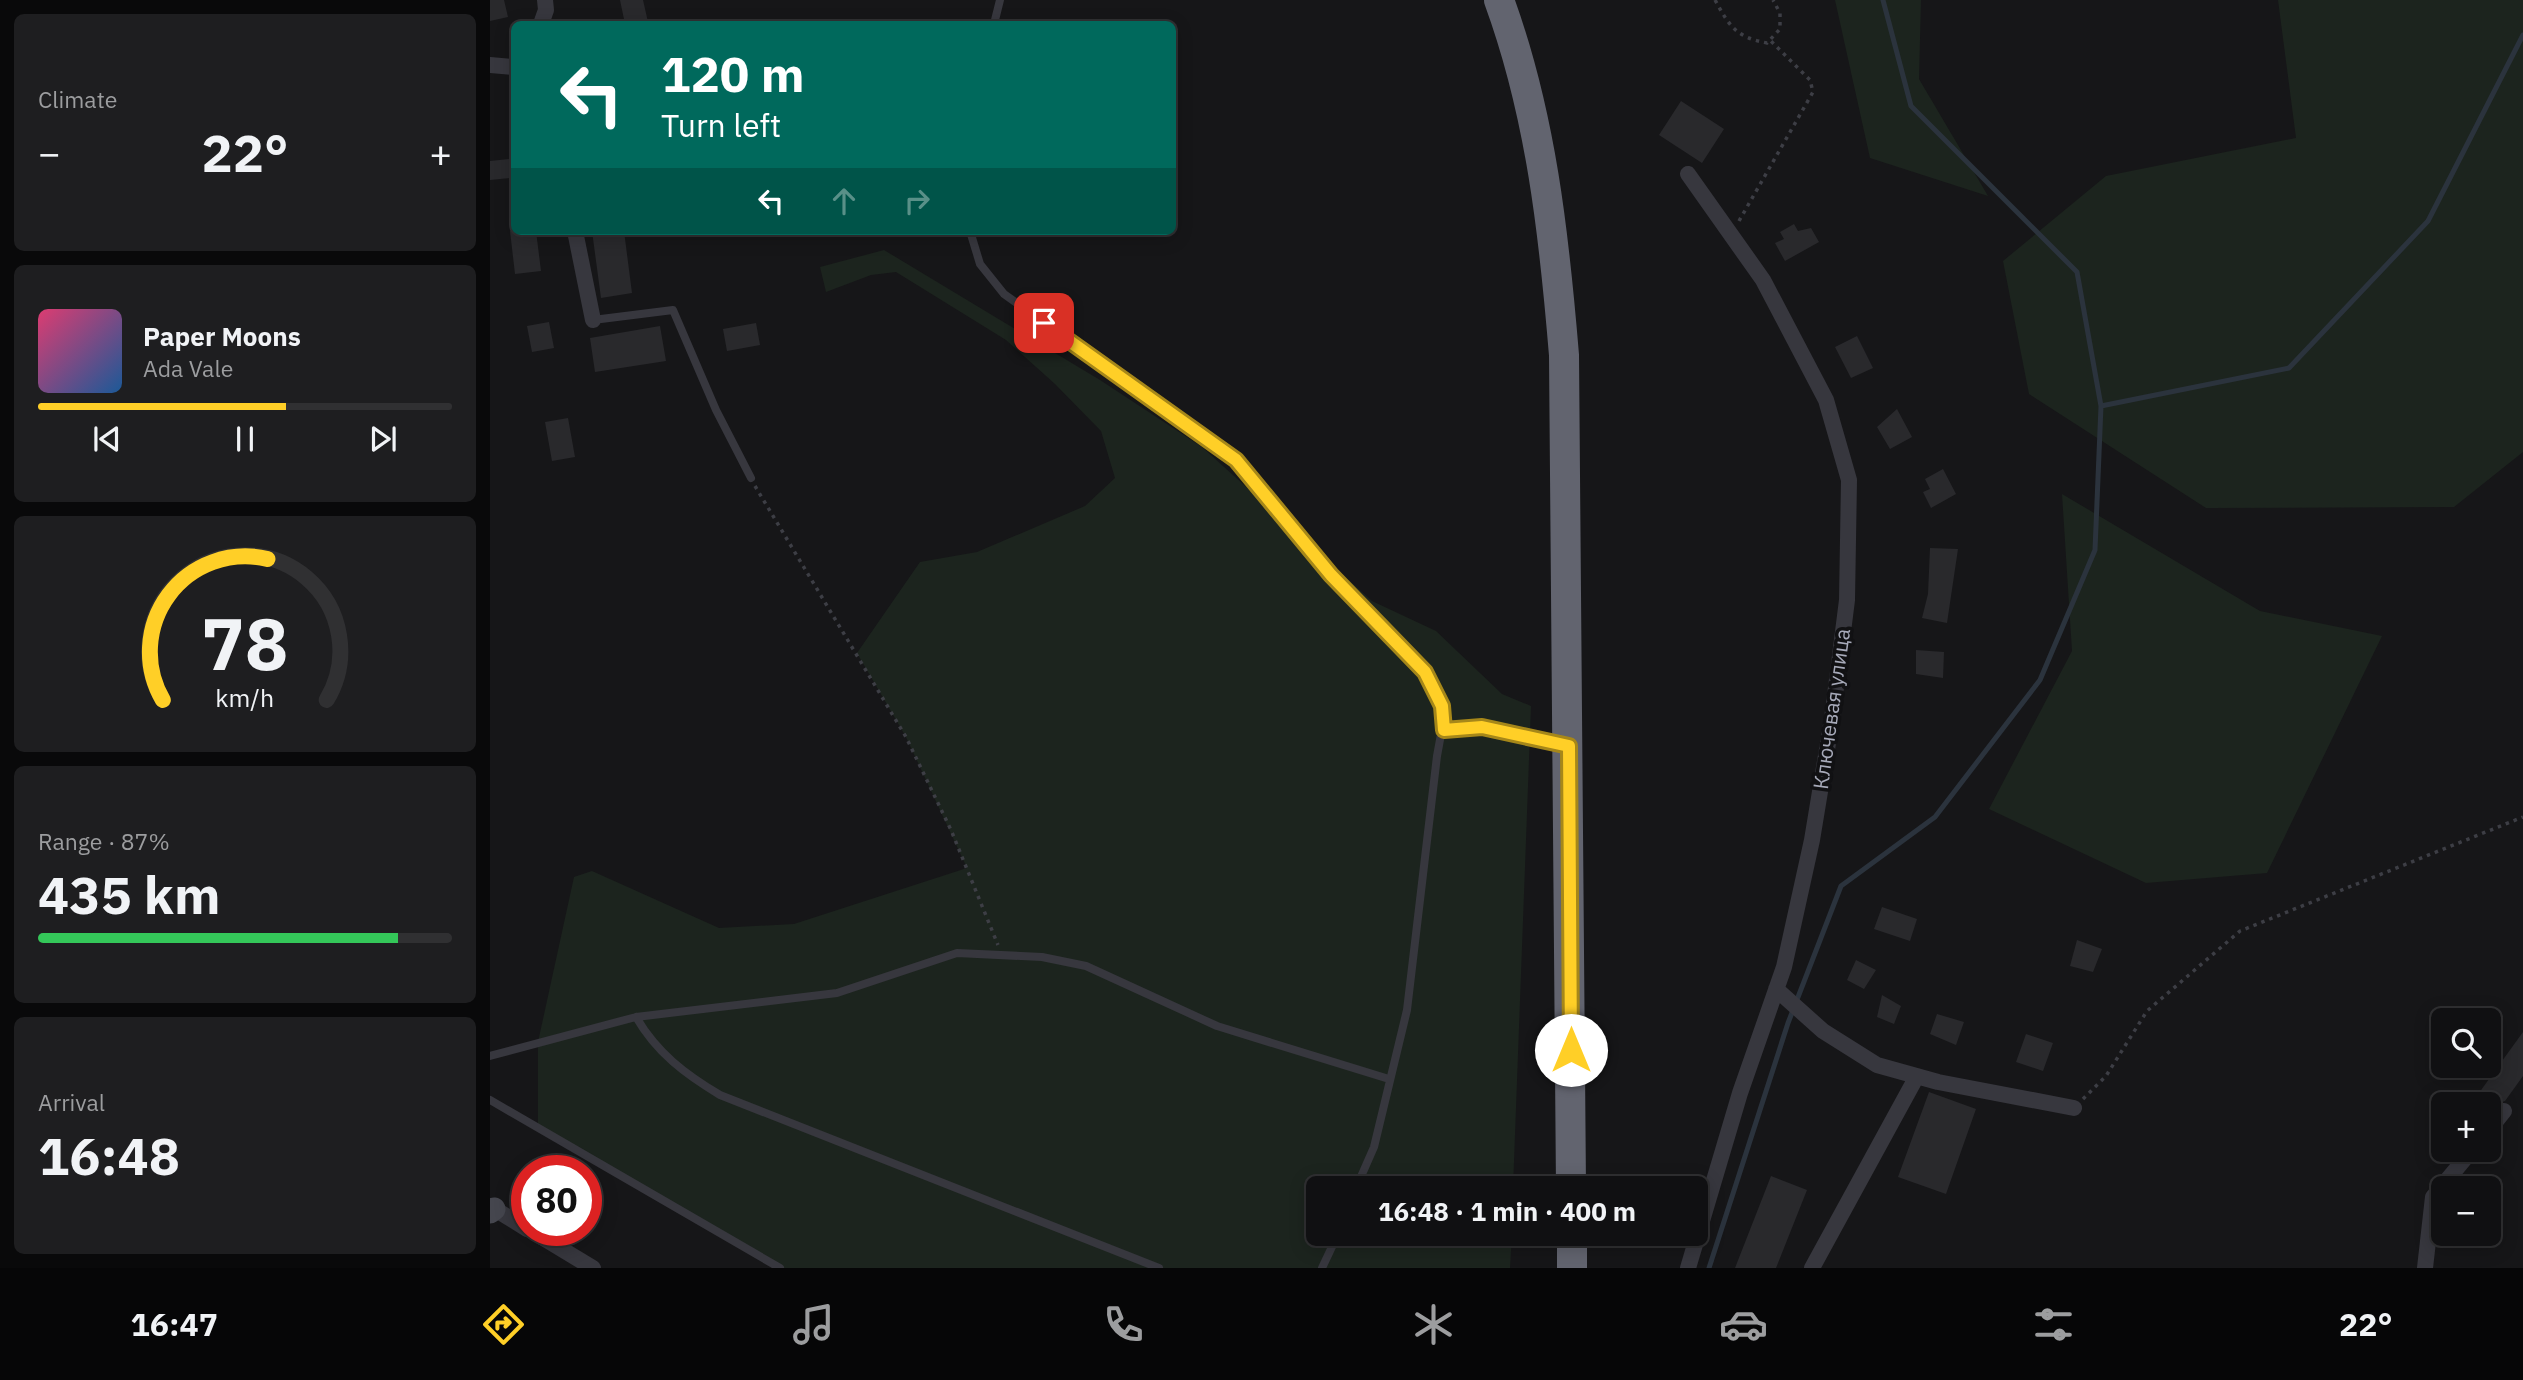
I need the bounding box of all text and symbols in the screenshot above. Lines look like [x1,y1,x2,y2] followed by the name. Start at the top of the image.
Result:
[661,42,805,105] text: 120 m
[546,49,637,140] icon: left
[38,84,117,114] text: Climate
[661,104,781,146] text: Turn left
[202,119,288,186] text: 22°
[38,128,61,177] text: −
[429,128,452,177] text: +
[752,182,790,220] icon: left
[825,182,863,220] icon: ahead
[898,182,936,220] icon: right
[1014,293,1074,353] pin
[1025,304,1063,342] icon: arrive
[143,319,301,353] text: Paper Moons
[143,353,233,383] text: Ada Vale
[88,420,126,458] icon: previous
[226,420,264,458] icon: pause
[364,420,402,458] icon: next
[201,595,289,690] text: 78
[1806,627,1856,791] street label: Ключевая улица
[216,681,274,714] text: km/h
[38,826,170,856] text: Range · 87%
[38,861,220,928] text: 435 km
[2431,1008,2501,1246] map controls
[2431,1008,2501,1078] button: search
[1534,1013,1608,1087] position arrow
[38,1087,105,1117] text: Arrival
[2431,1092,2501,1162] button: +
[38,1122,180,1189] text: 16:48
[511,1155,602,1246] speed limit sign: 80
[2431,1176,2501,1246] button: −
[1378,1194,1636,1228] text: 16:48 · 1 min · 400 m
[479,1300,528,1349] icon: directions
[789,1300,838,1349] icon: music
[1099,1300,1148,1349] icon: phone
[1409,1300,1458,1349] icon: climate
[1719,1300,1768,1349] icon: car
[2029,1300,2078,1349] icon: filters
[131,1303,218,1345] text: 16:47
[2339,1303,2392,1345] text: 22°

